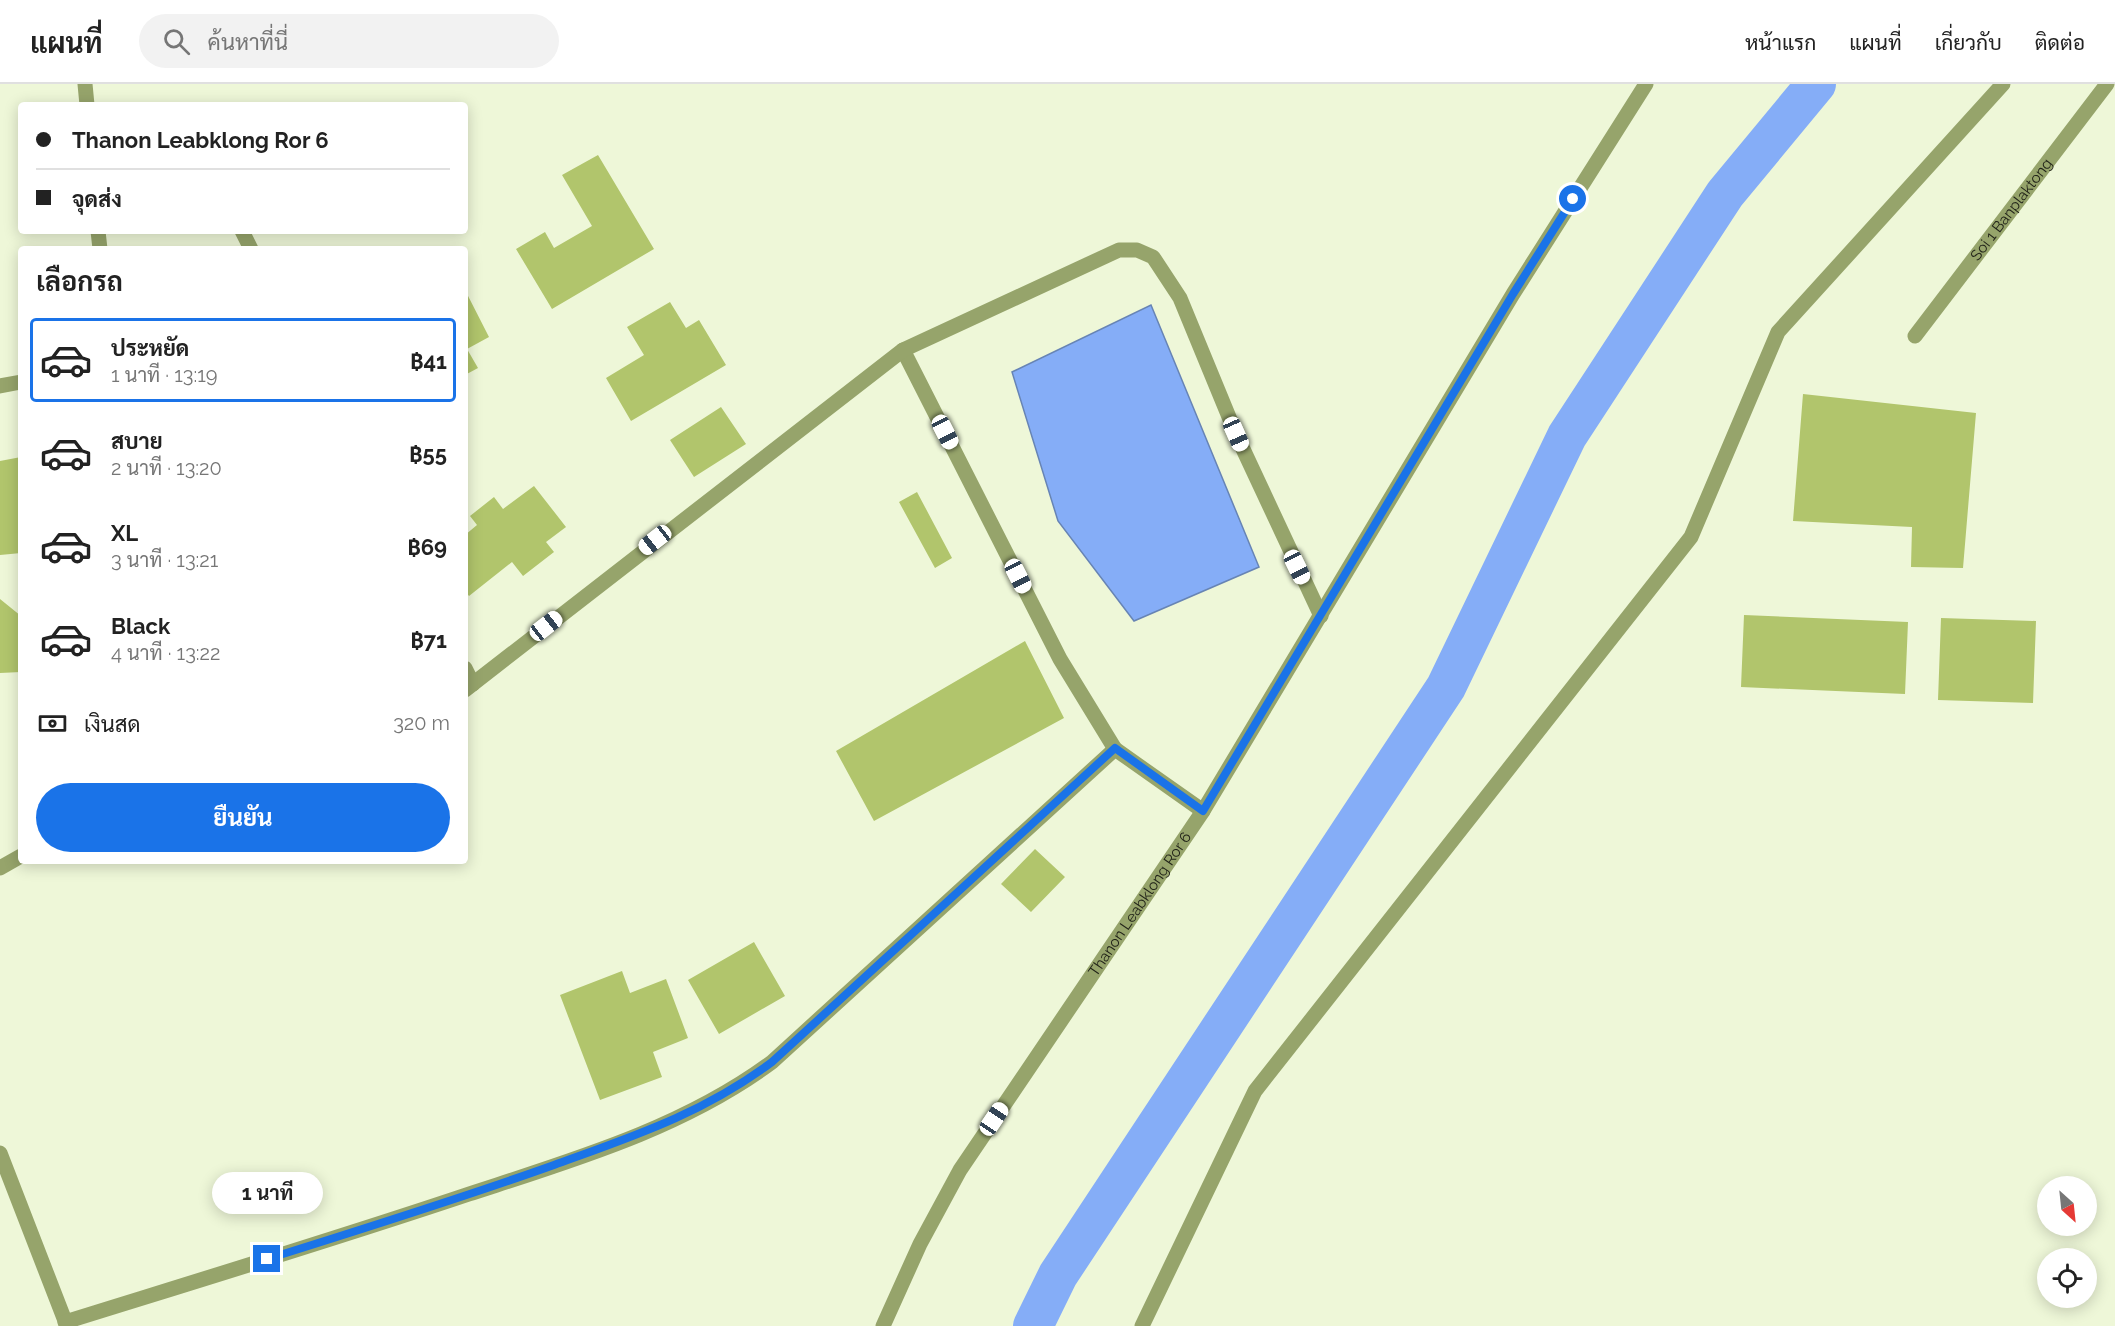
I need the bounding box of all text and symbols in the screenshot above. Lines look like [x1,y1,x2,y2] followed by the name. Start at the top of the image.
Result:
[139,14,559,68] search box
[160,25,193,58] icon: search
[30,27,103,60] text: แผนที่
[208,29,288,55] text: ค้นหาที่นี่
[1745,30,1816,55] text: หน้าแรก
[1849,30,1902,55] text: แผนที่
[1935,30,2002,55] text: เกี่ยวกับ
[2035,30,2085,55] text: ติดต่อ
[72,127,329,153] text: Thanon Leabklong Ror 6
[1967,155,2056,264] street label: Soi 1 Banplaktong
[1559,185,1586,212] route start
[72,186,122,212] text: จุดส่ง
[36,266,123,297] text: เลือกรถ
[39,333,93,387] icon: car
[111,335,189,361] text: ประหยัด
[410,348,447,374] text: ฿41
[111,363,218,387] text: 1 นาที · 13:19
[929,412,961,452] car
[1220,414,1252,454] car
[39,426,93,480] icon: car
[111,428,163,454] text: สบาย
[409,441,447,467] text: ฿55
[111,456,222,480] text: 2 นาที · 13:20
[39,519,93,573] icon: car
[111,520,138,546] text: XL
[635,522,675,558] car
[407,534,447,560] text: ฿69
[1281,547,1313,587] car
[111,548,218,572] text: 3 นาที · 13:21
[1002,556,1034,596] car
[526,608,566,644] car
[39,612,93,666] icon: car
[111,613,170,639] text: Black
[411,627,447,653] text: ฿71
[111,641,220,665] text: 4 นาที · 13:22
[36,707,69,740] icon: cash
[84,711,141,737] text: เงินสด
[393,711,450,735] text: 320 m
[36,783,450,852] button: ยืนยัน
[1085,829,1195,980] street label: Thanon Leabklong Ror 6
[976,1099,1012,1139] car
[212,1172,322,1214] callout: 1 นาที
[2037,1176,2097,1236] north arrow
[2037,1176,2097,1308] map controls
[242,1181,293,1205] text: 1 นาที
[253,1245,280,1272] route end
[2037,1248,2097,1308] button: locate

